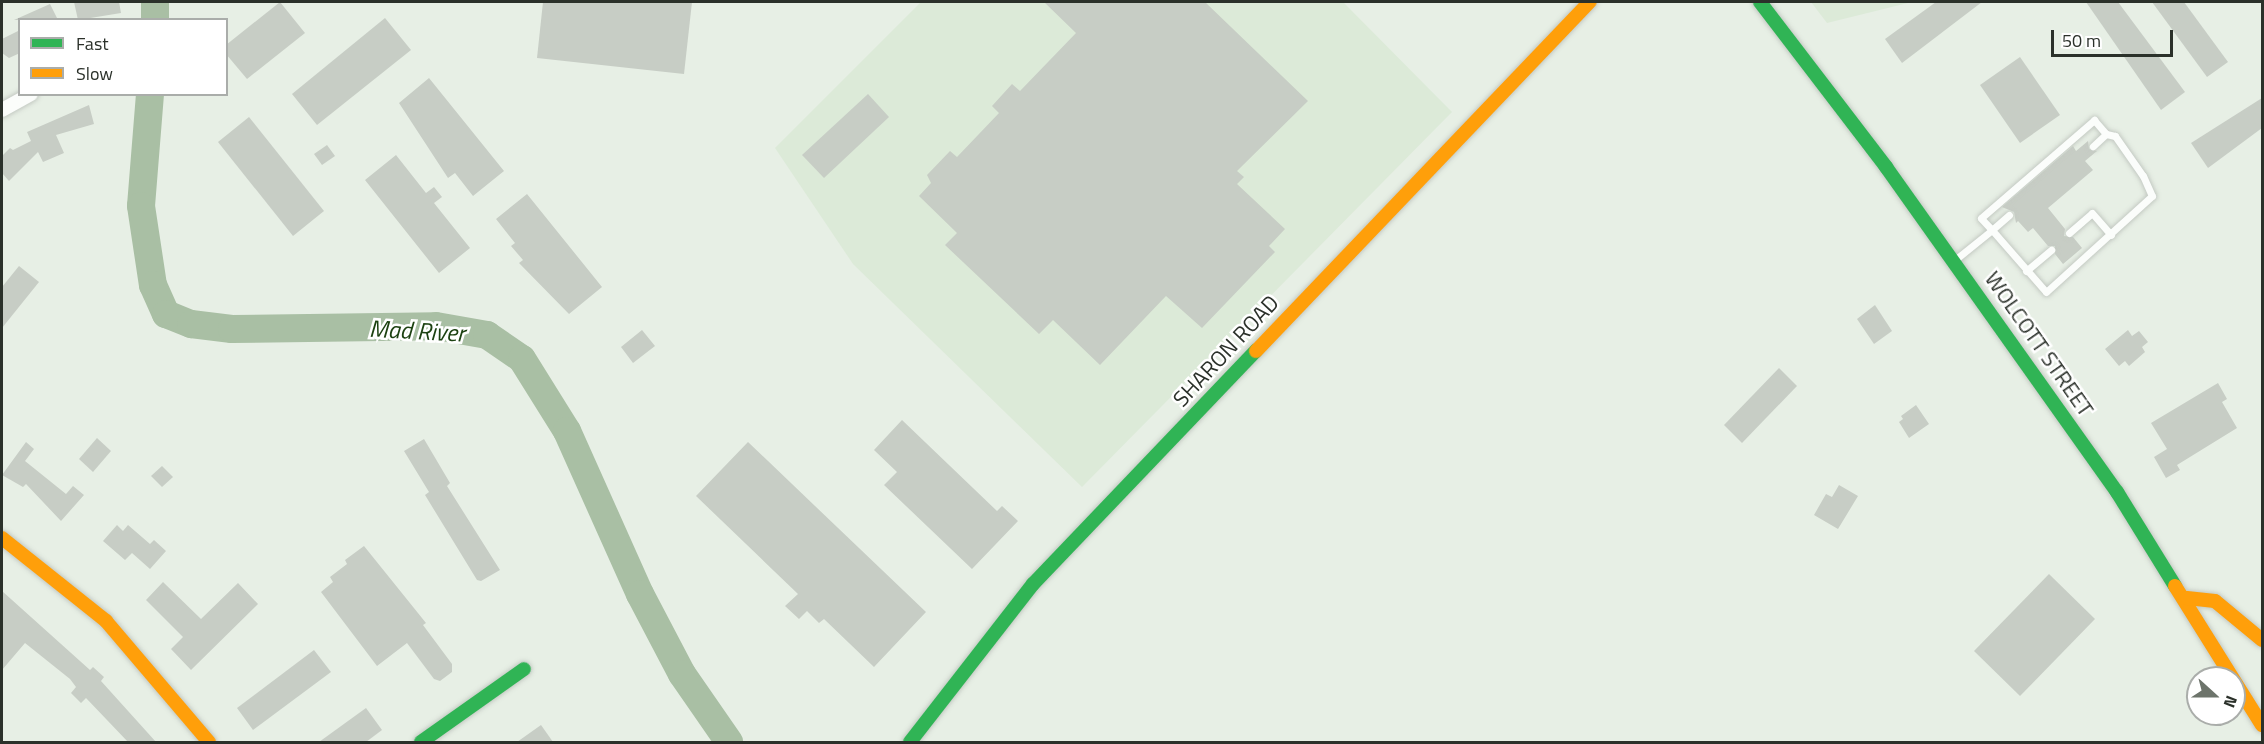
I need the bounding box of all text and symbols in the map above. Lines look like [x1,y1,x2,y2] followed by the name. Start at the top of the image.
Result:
[18,18,228,96] legend
[2054,18,2176,56] scale bar
[2062,27,2101,54] text: 50 m
[76,30,109,57] text: Fast
[76,60,113,87] text: Slow
[1979,266,2099,422] street label: WOLCOTT STREET
[1168,290,1284,412] street label: SHARON ROAD
[369,314,465,348] water label: Mad River
[2186,666,2246,726] north arrow
[2218,692,2244,711] text: N

